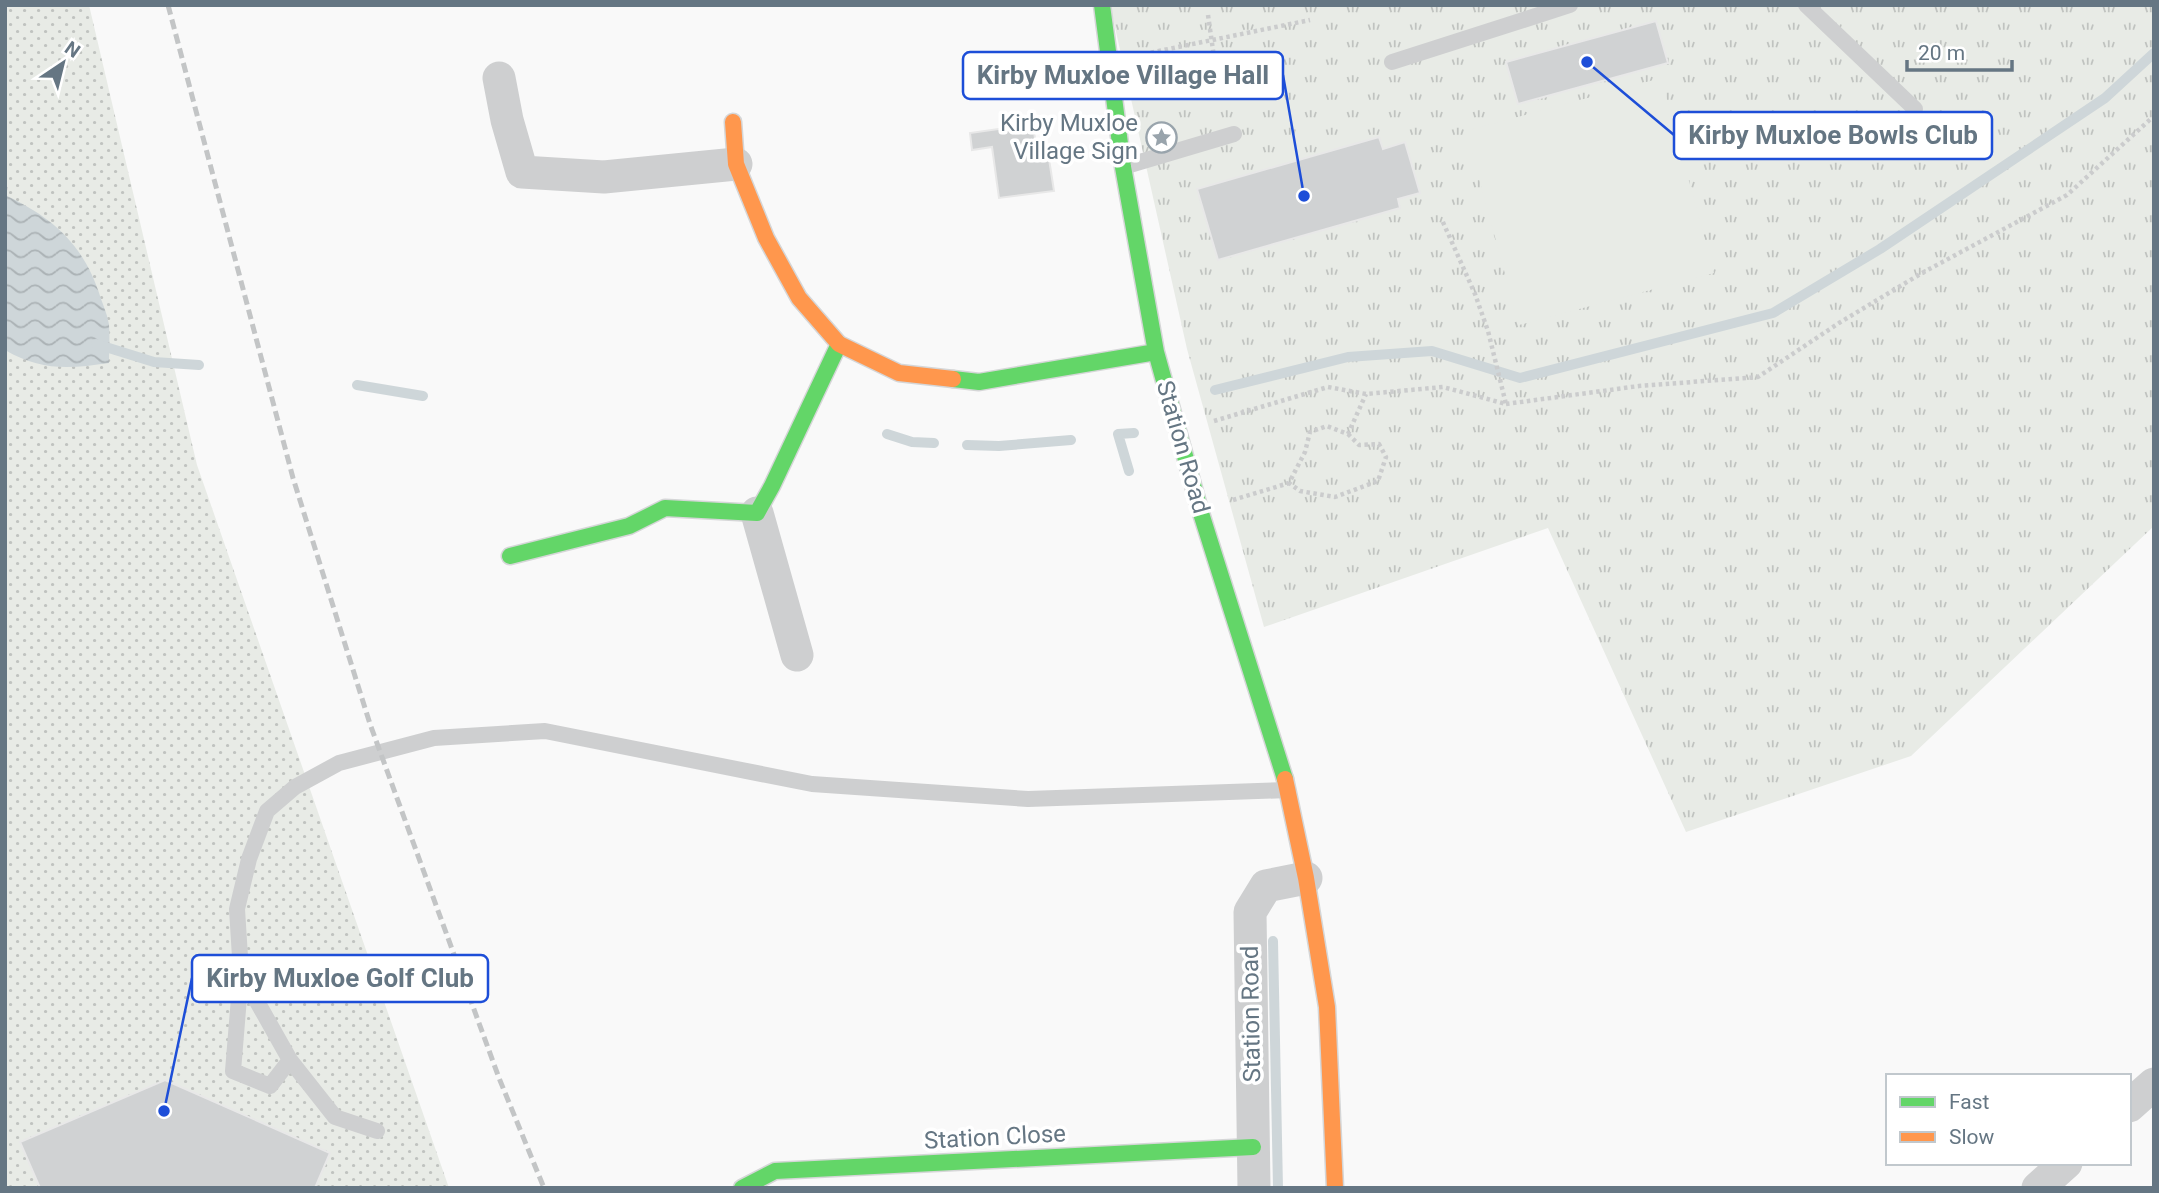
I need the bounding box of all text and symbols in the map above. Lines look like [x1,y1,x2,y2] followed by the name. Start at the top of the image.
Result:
[28,28,98,98] north arrow
[1907,28,2012,72] scale bar
[60,36,85,63] text: N
[1918,41,1965,65] text: 20 m
[963,52,1283,99] callout: Kirby Muxloe Village Hall
[977,60,1269,90] text: Kirby Muxloe Village Hall
[1000,109,1138,165] place label: Kirby Muxloe Village Sign
[1674,112,1992,159] callout: Kirby Muxloe Bowls Club
[1144,120,1178,154] place icon: Kirby Muxloe Village Sign
[1688,120,1978,150] text: Kirby Muxloe Bowls Club
[1151,377,1215,517] street label: Station Road
[1236,945,1266,1083] street label: Station Road
[192,955,488,1002] callout: Kirby Muxloe Golf Club
[206,963,474,993] text: Kirby Muxloe Golf Club
[1886,1074,2131,1165] legend
[1949,1090,1990,1114] text: Fast
[923,1119,1067,1155] street label: Station Close
[1949,1125,1995,1149] text: Slow

